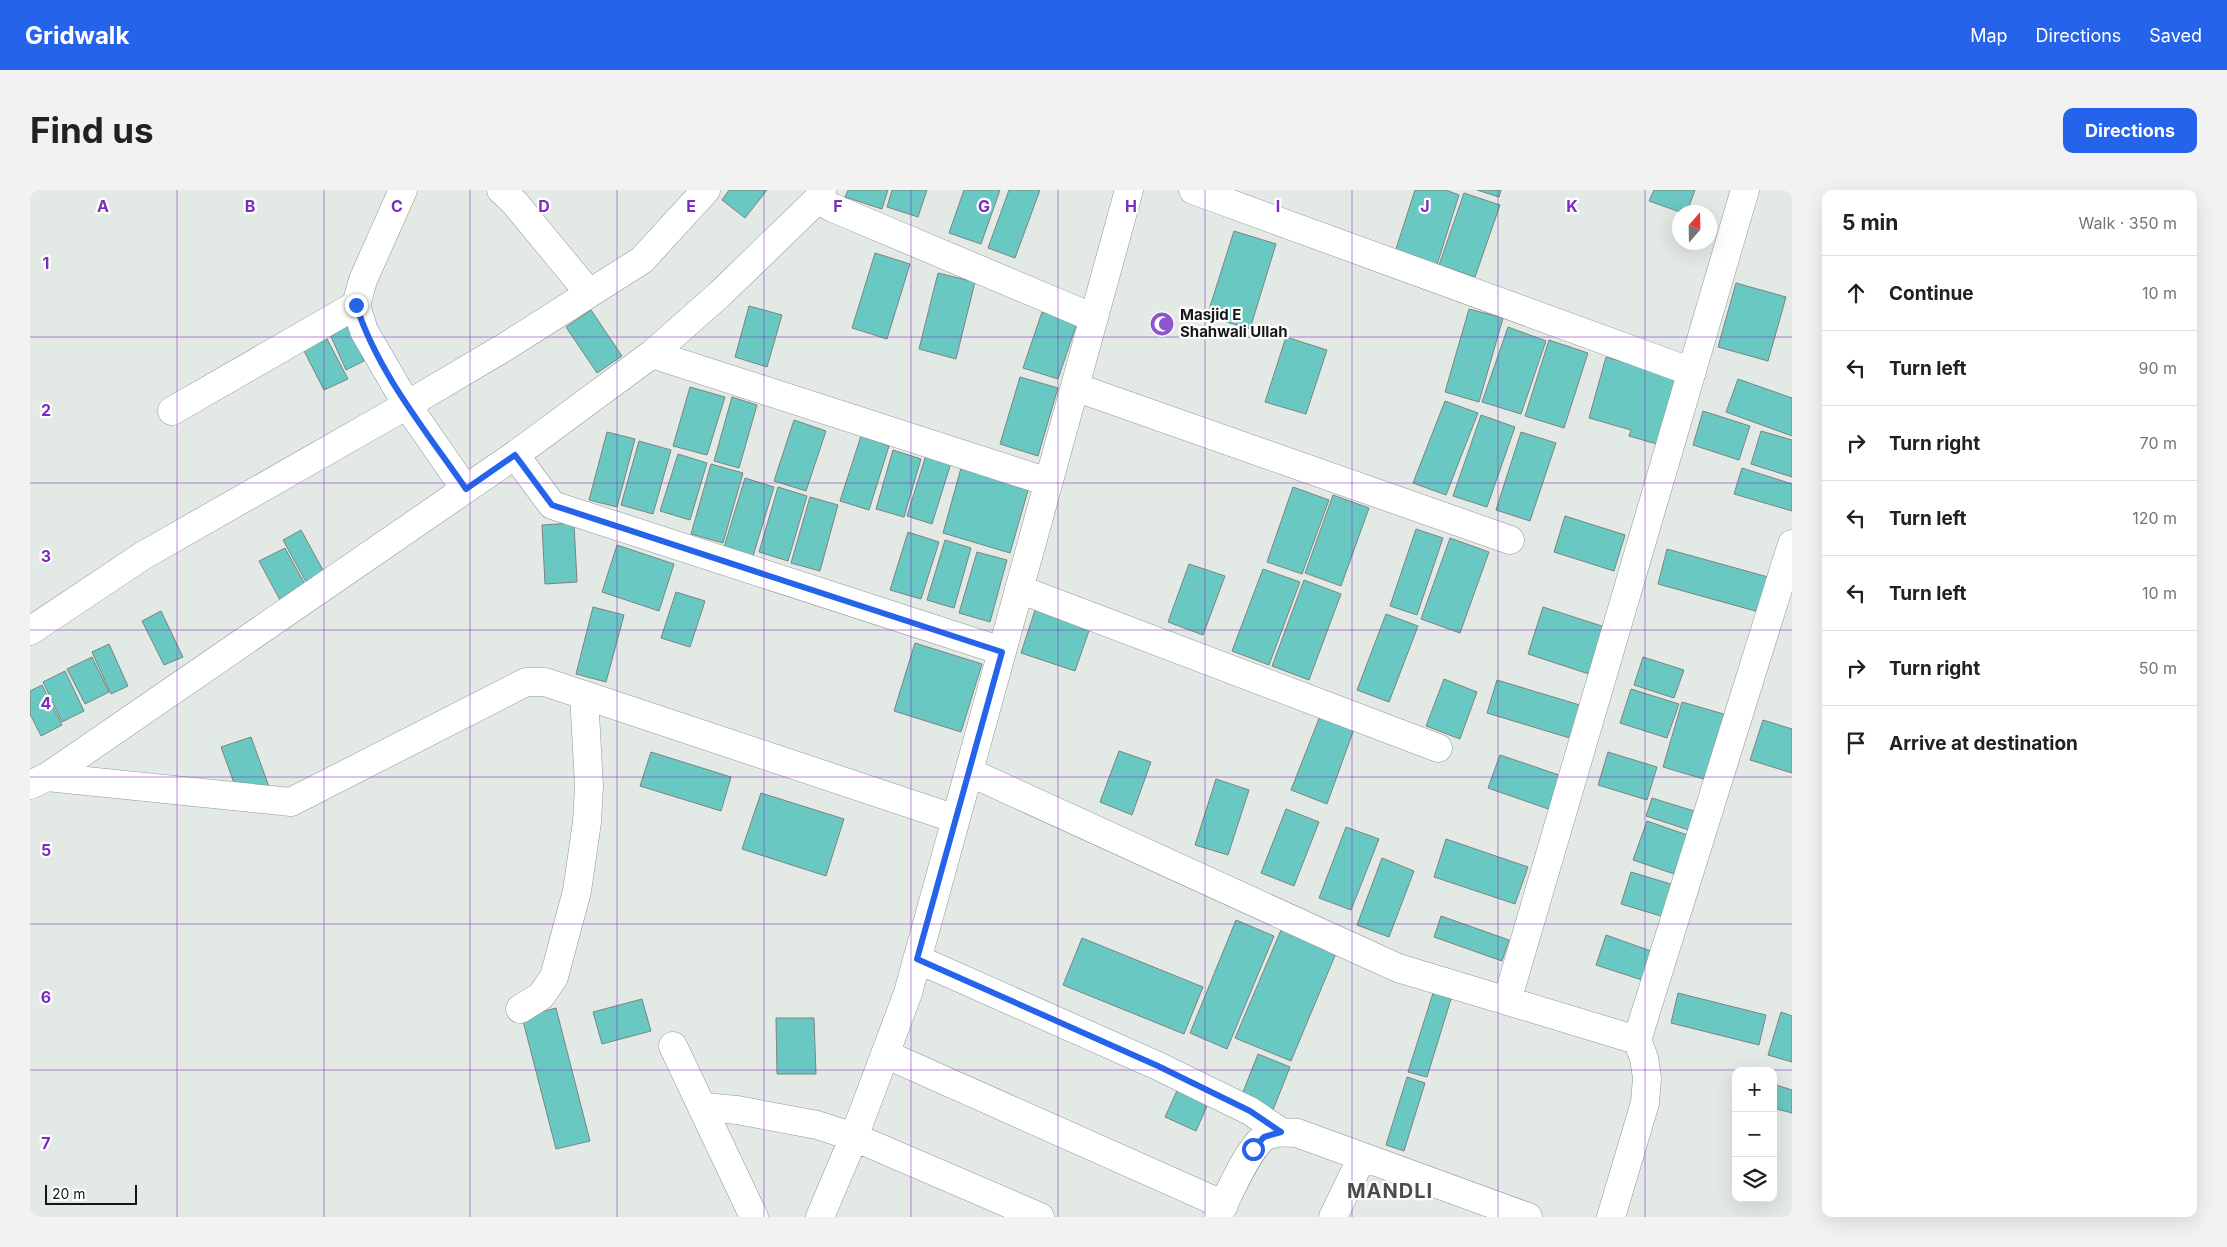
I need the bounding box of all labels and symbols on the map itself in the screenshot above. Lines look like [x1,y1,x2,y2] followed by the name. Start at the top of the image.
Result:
[97,196,109,216] text: A
[245,196,255,216] text: B
[391,196,403,216] text: C
[538,196,550,216] text: D
[686,196,696,216] text: E
[833,196,843,216] text: F
[978,196,990,216] text: G
[1125,196,1137,216] text: H
[1276,196,1280,216] text: I
[1420,196,1430,216] text: J
[1566,196,1578,216] text: K
[1672,205,1717,250] north arrow
[43,253,49,273] text: 1
[345,294,368,317] route end
[1180,305,1287,341] place label: Masjid E Shahwali Ullah
[1149,311,1175,337] mosque icon: Masjid E Shahwali Ullah
[41,400,51,420] text: 2
[41,546,51,566] text: 3
[41,693,52,713] text: 4
[41,840,51,860] text: 5
[41,987,51,1007] text: 6
[41,1133,51,1153] text: 7
[1242,1138,1265,1161] route start
[1347,1179,1433,1203] district label: MANDLI
[45,1182,138,1205] scale bar

